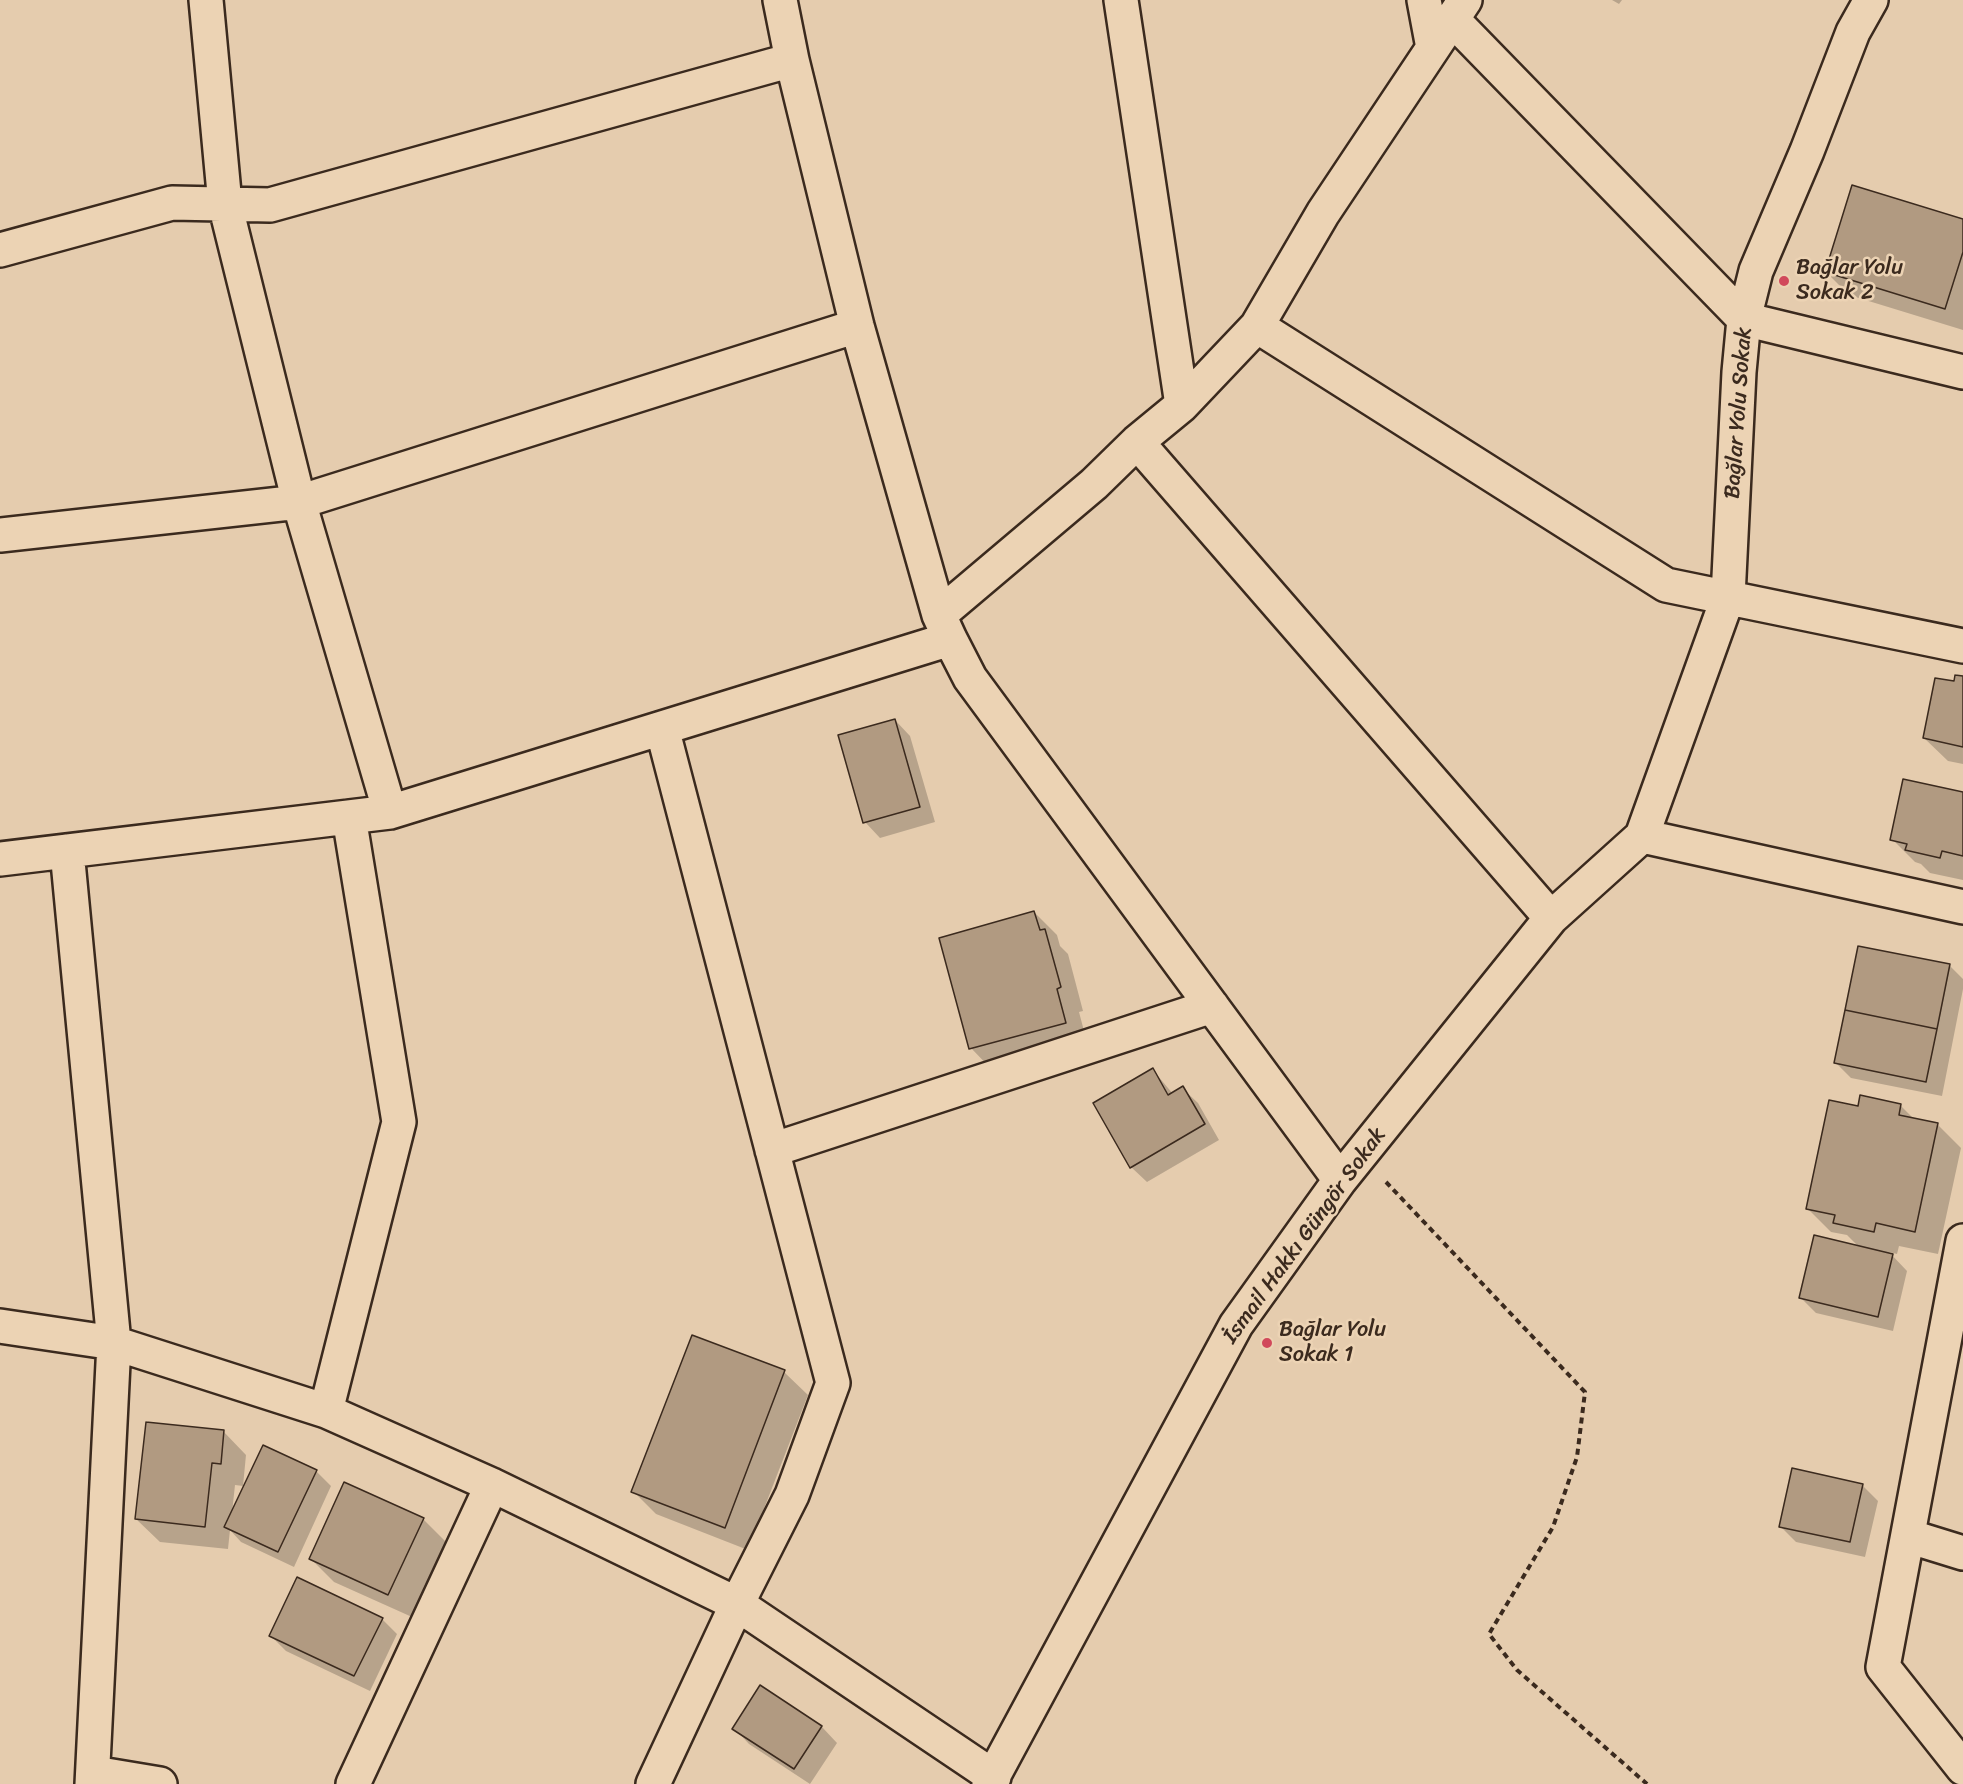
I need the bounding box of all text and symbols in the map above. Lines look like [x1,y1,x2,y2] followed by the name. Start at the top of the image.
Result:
[1796,255,1903,306] place label: Bağlar Yolu Sokak 2
[1777,274,1791,288] marker: Bağlar Yolu Sokak 2
[1720,326,1758,500] street label: Bağlar Yolu Sokak
[1218,1123,1392,1349] street label: İsmail Hakkı Güngör Sokak
[1279,1317,1386,1368] place label: Bağlar Yolu Sokak 1
[1260,1336,1274,1350] marker: Bağlar Yolu Sokak 1

